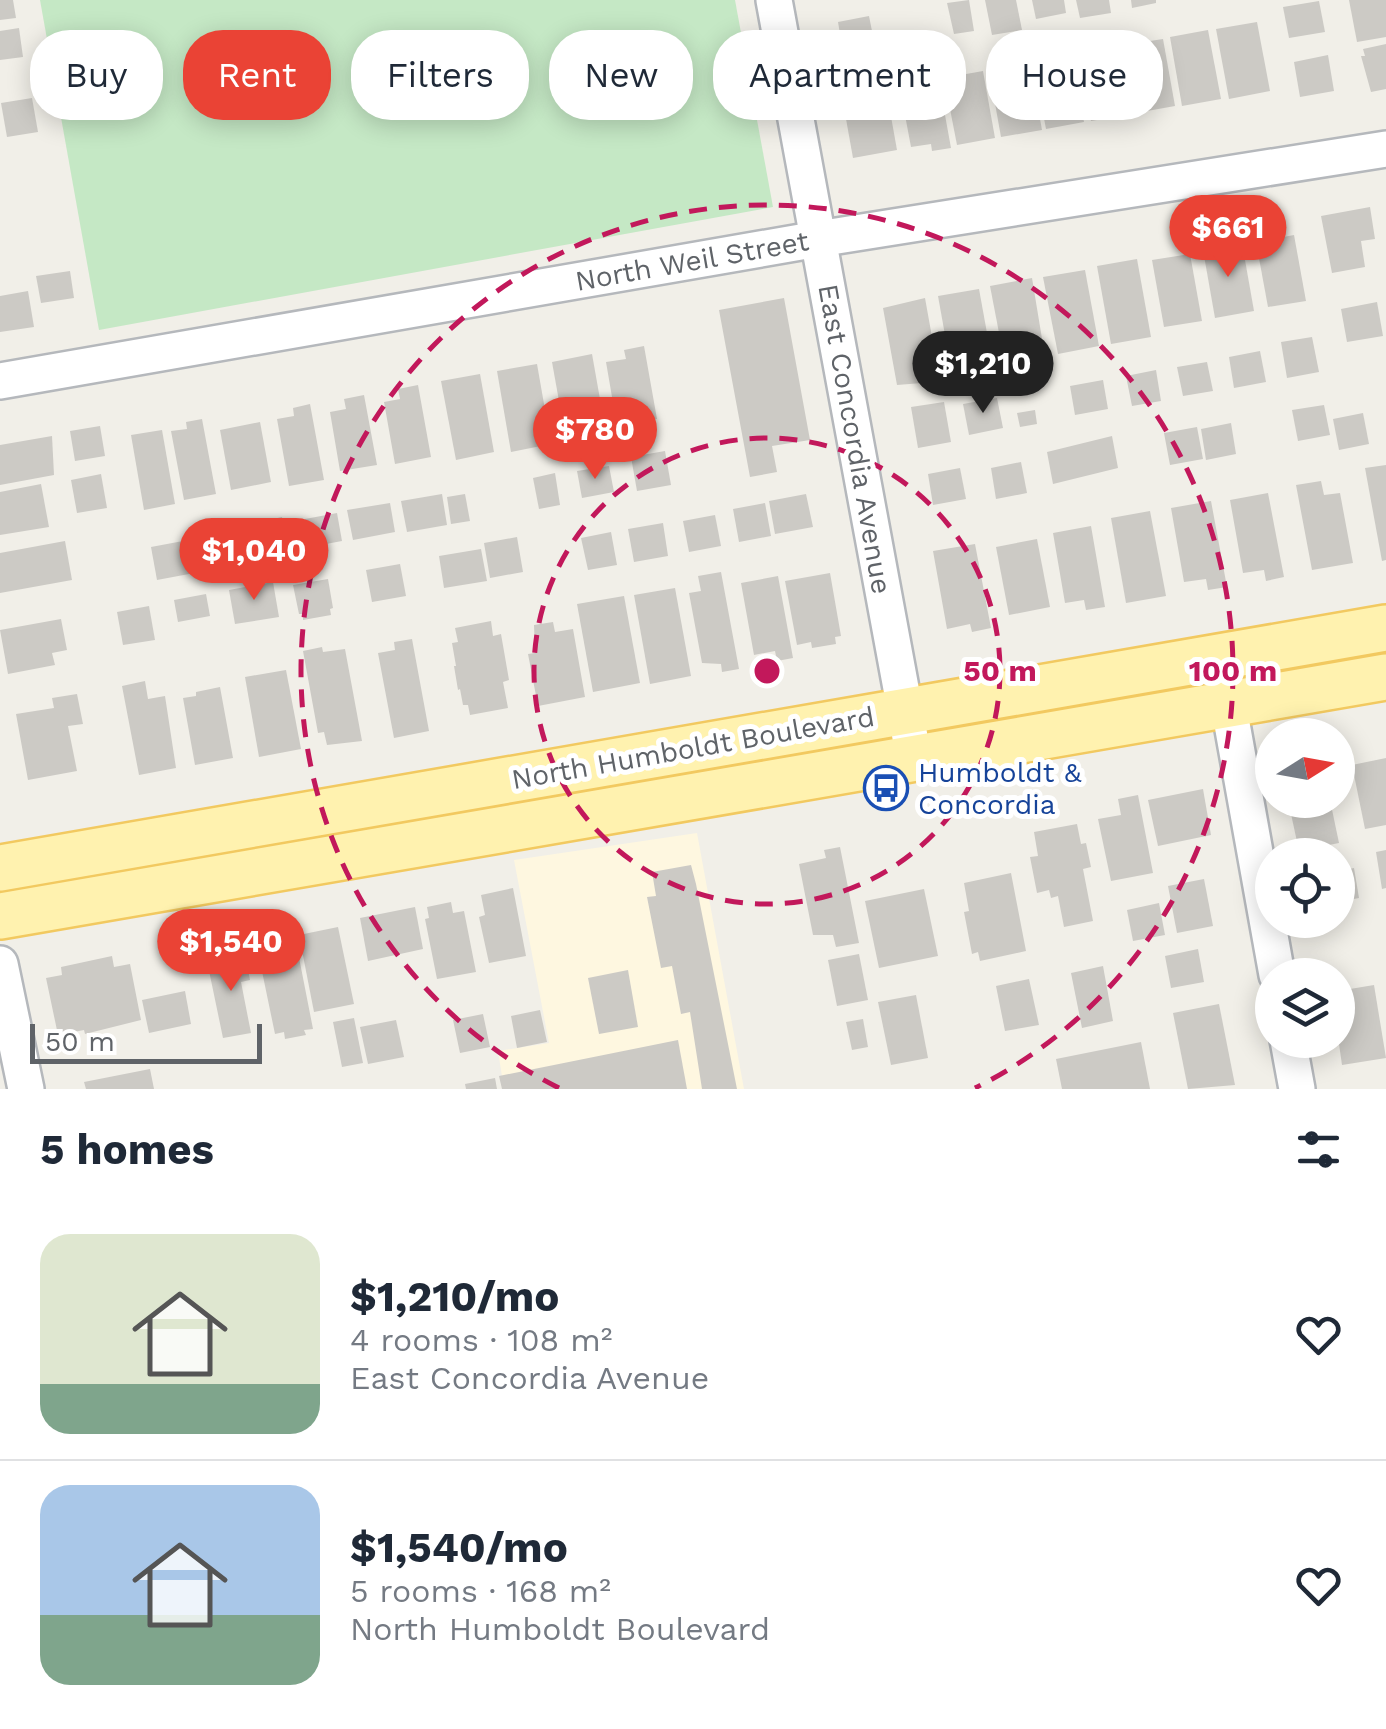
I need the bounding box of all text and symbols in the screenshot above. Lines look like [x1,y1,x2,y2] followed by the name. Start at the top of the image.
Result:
[30,30,163,120] chip: Buy
[183,30,331,120] chip: Rent
[351,30,529,120] chip: Filters
[549,30,693,120] chip: New
[713,30,966,120] chip: Apartment
[986,30,1163,120] chip: House
[1169,195,1287,280] pin: $661
[1191,208,1265,246] text: $661
[573,224,812,298] street label: North Weil Street
[811,281,899,597] street label: East Concordia Avenue
[902,331,1064,416] pin: $1,210
[934,344,1032,382] text: $1,210
[536,397,654,482] pin: $780
[555,410,635,448] text: $780
[173,518,335,603] pin: $1,040
[201,531,307,569] text: $1,040
[749,653,785,689] centre of rings
[963,653,1037,688] text: 50 m
[1189,653,1277,688] text: 100 m
[509,700,877,796] street label: North Humboldt Boulevard
[1255,718,1355,818] north arrow
[1255,718,1355,1058] map controls
[918,756,1082,821] place label: Humboldt & Concordia
[863,765,909,811] bus stop icon: Humboldt & Concordia
[1255,838,1355,938] button: locate
[150,909,312,994] pin: $1,540
[179,922,283,960] text: $1,540
[1255,958,1355,1058] button: layers
[30,1019,262,1064] scale bar
[45,1025,115,1058] text: 50 m
[1291,1122,1346,1177] icon: filters
[40,1125,214,1174] text: 5 homes
[350,1272,559,1321] text: $1,210/mo
[120,1274,240,1394] icon: home
[1291,1307,1346,1362] icon: heart
[350,1321,612,1359] text: 4 rooms · 108 m²
[350,1359,709,1397] text: East Concordia Avenue
[350,1523,568,1572] text: $1,540/mo
[120,1525,240,1645] icon: home
[1291,1558,1346,1613] icon: heart
[350,1572,611,1610] text: 5 rooms · 168 m²
[350,1610,770,1648] text: North Humboldt Boulevard

